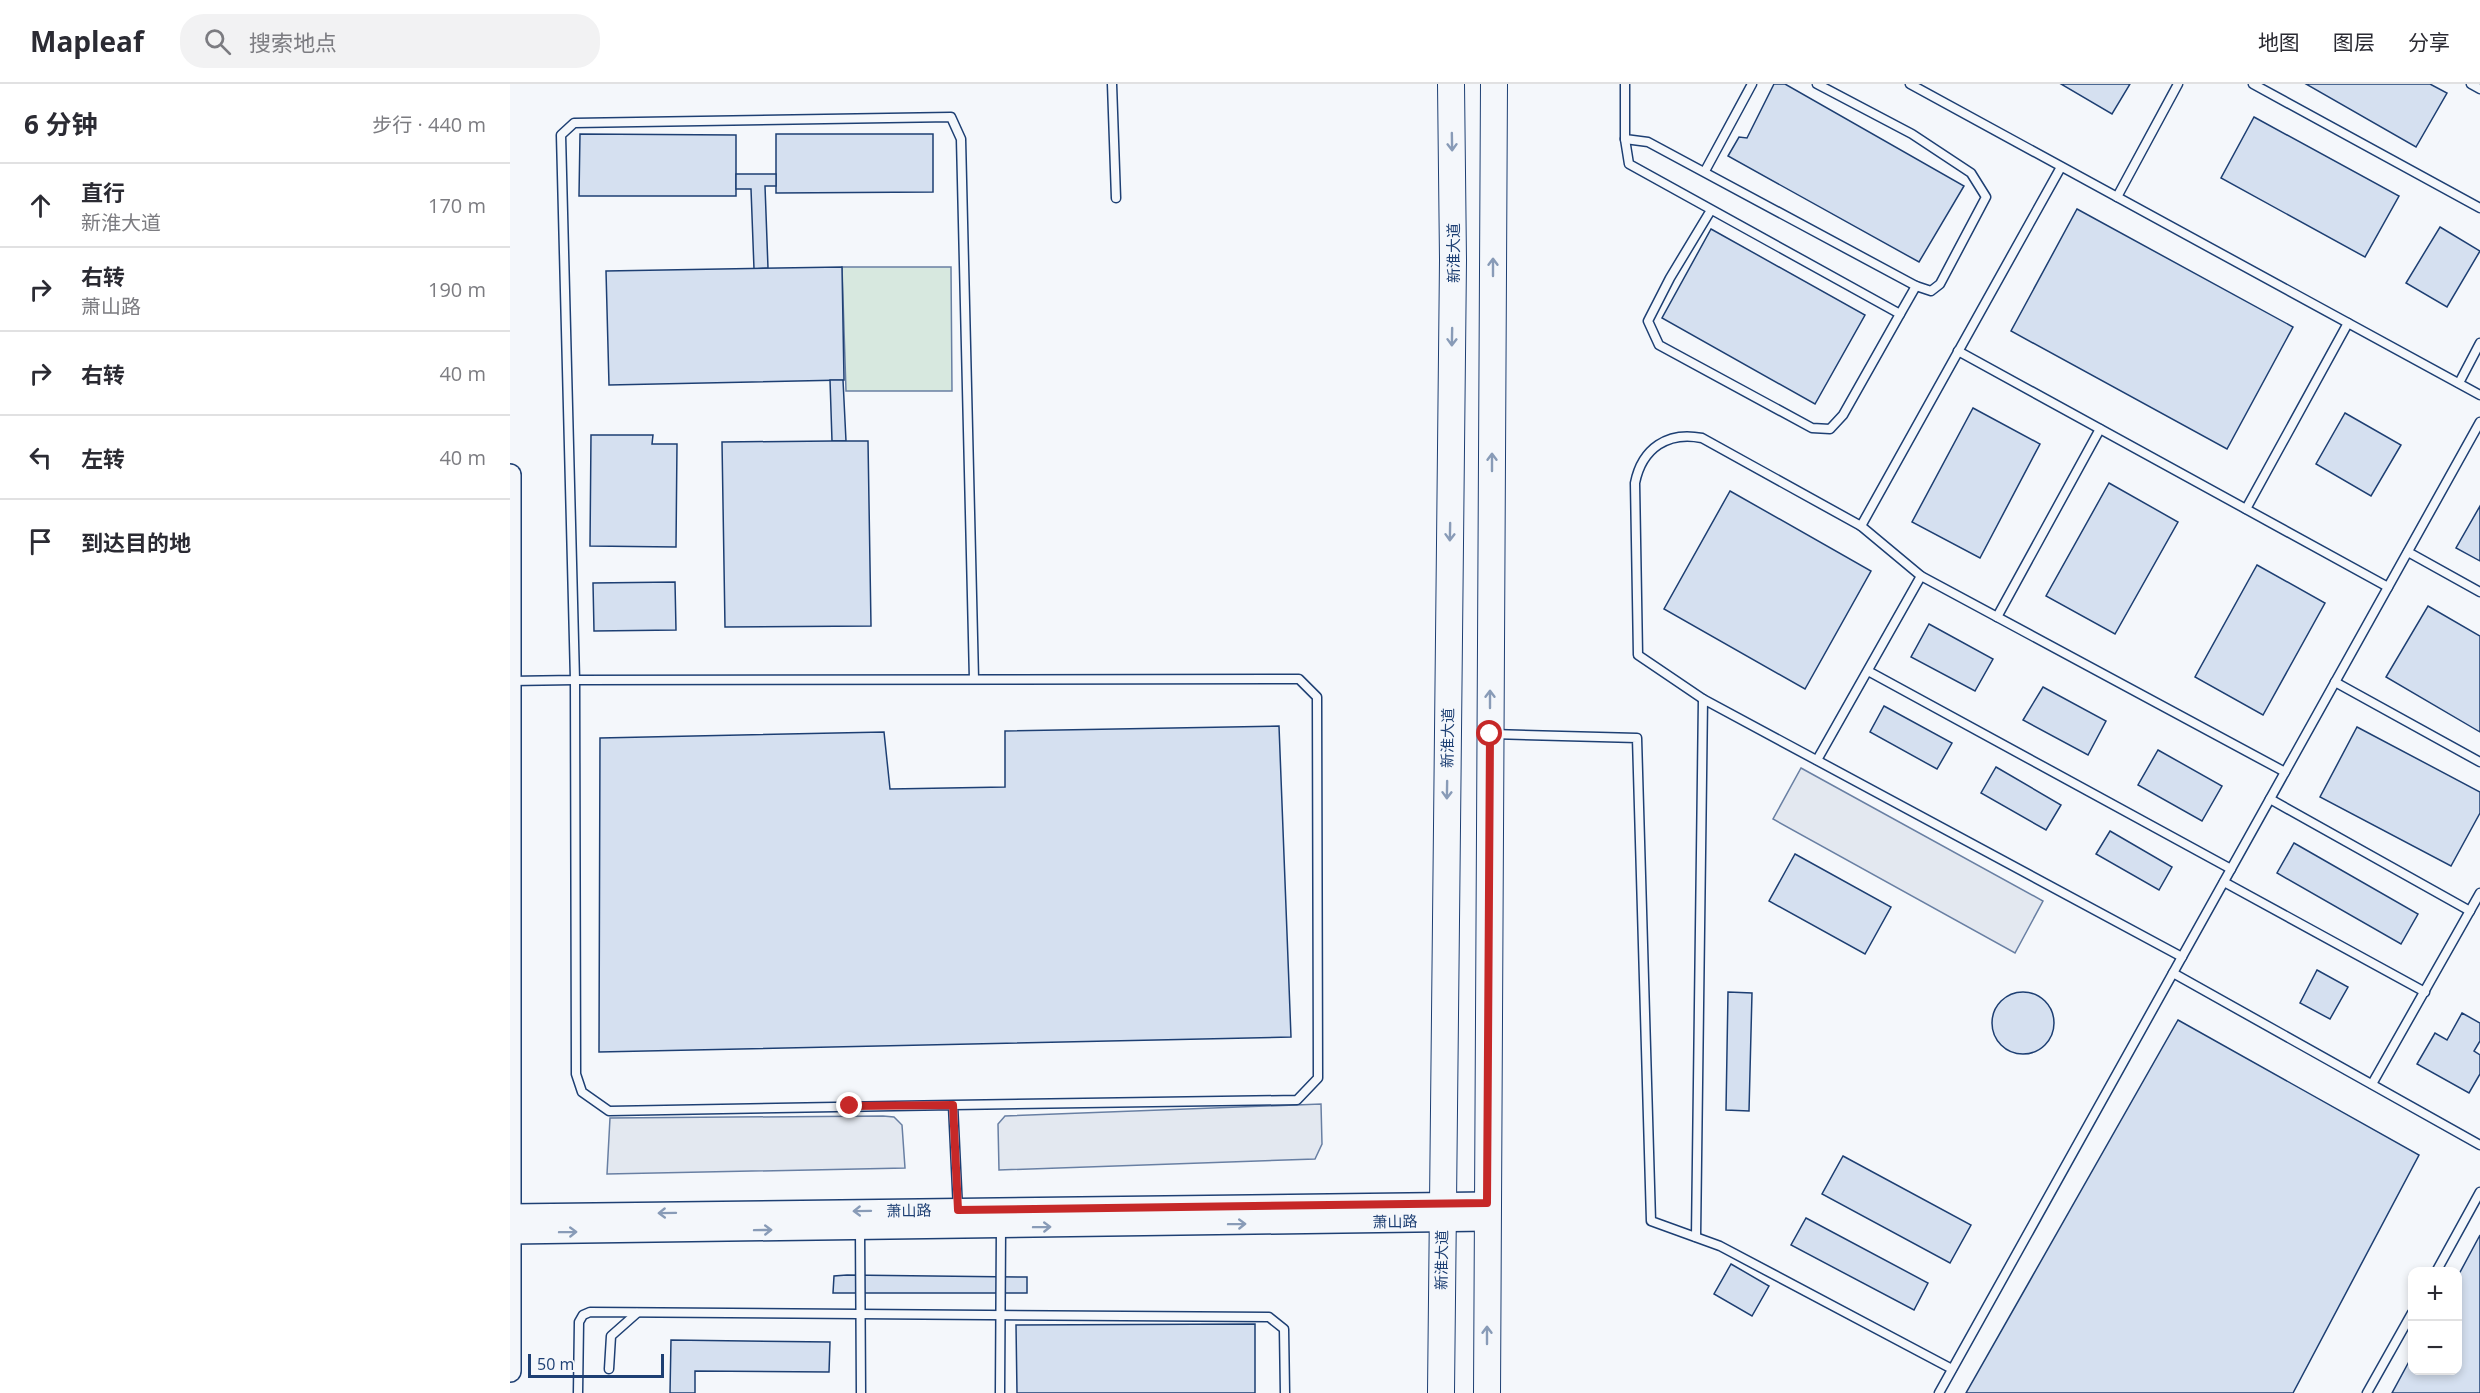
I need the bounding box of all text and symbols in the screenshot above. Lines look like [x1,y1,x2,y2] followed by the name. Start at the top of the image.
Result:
[180,14,600,68] search box
[30,22,144,60] text: Mapleaf
[201,25,234,58] icon: search
[249,27,337,57] text: 搜索地点
[2258,28,2300,56] text: 地图
[2333,28,2375,56] text: 图层
[2408,28,2450,56] text: 分享
[24,106,98,142] text: 6 分钟
[372,111,486,138] text: 步行 · 440 m
[1446,132,1458,152] one-way arrow
[81,177,125,207] text: 直行
[24,189,57,222] icon: ahead
[428,192,486,219] text: 170 m
[81,209,161,236] text: 新淮大道
[1443,223,1463,283] street label: 新淮大道
[1487,257,1499,277] one-way arrow
[81,261,125,291] text: 右转
[24,273,57,306] icon: right
[428,276,486,303] text: 190 m
[81,293,141,320] text: 萧山路
[1446,327,1458,347] one-way arrow
[24,357,57,390] icon: right
[81,359,125,389] text: 右转
[439,360,486,387] text: 40 m
[24,441,57,474] icon: left
[81,443,125,473] text: 左转
[439,444,486,471] text: 40 m
[1486,452,1497,472] one-way arrow
[1444,522,1456,542] one-way arrow
[24,525,57,558] icon: arrive
[81,527,191,557] text: 到达目的地
[1484,689,1496,709] one-way arrow
[1436,708,1458,768] street label: 新淮大道
[1476,720,1502,746] route start
[1441,780,1453,800] one-way arrow
[836,1092,862,1118] route end
[886,1200,932,1220] street label: 萧山路
[852,1205,872,1217] one-way arrow
[657,1208,677,1219] one-way arrow
[1372,1211,1418,1231] street label: 萧山路
[1227,1218,1247,1230] one-way arrow
[1032,1222,1052,1233] one-way arrow
[753,1224,773,1235] one-way arrow
[558,1227,578,1238] one-way arrow
[1430,1230,1452,1290] street label: 新淮大道
[2408,1267,2462,1375] map controls
[2408,1267,2462,1321] button: +
[2408,1321,2462,1375] button: −
[1481,1325,1493,1345] one-way arrow
[528,1351,664,1378] scale bar
[537,1353,574,1375] text: 50 m

